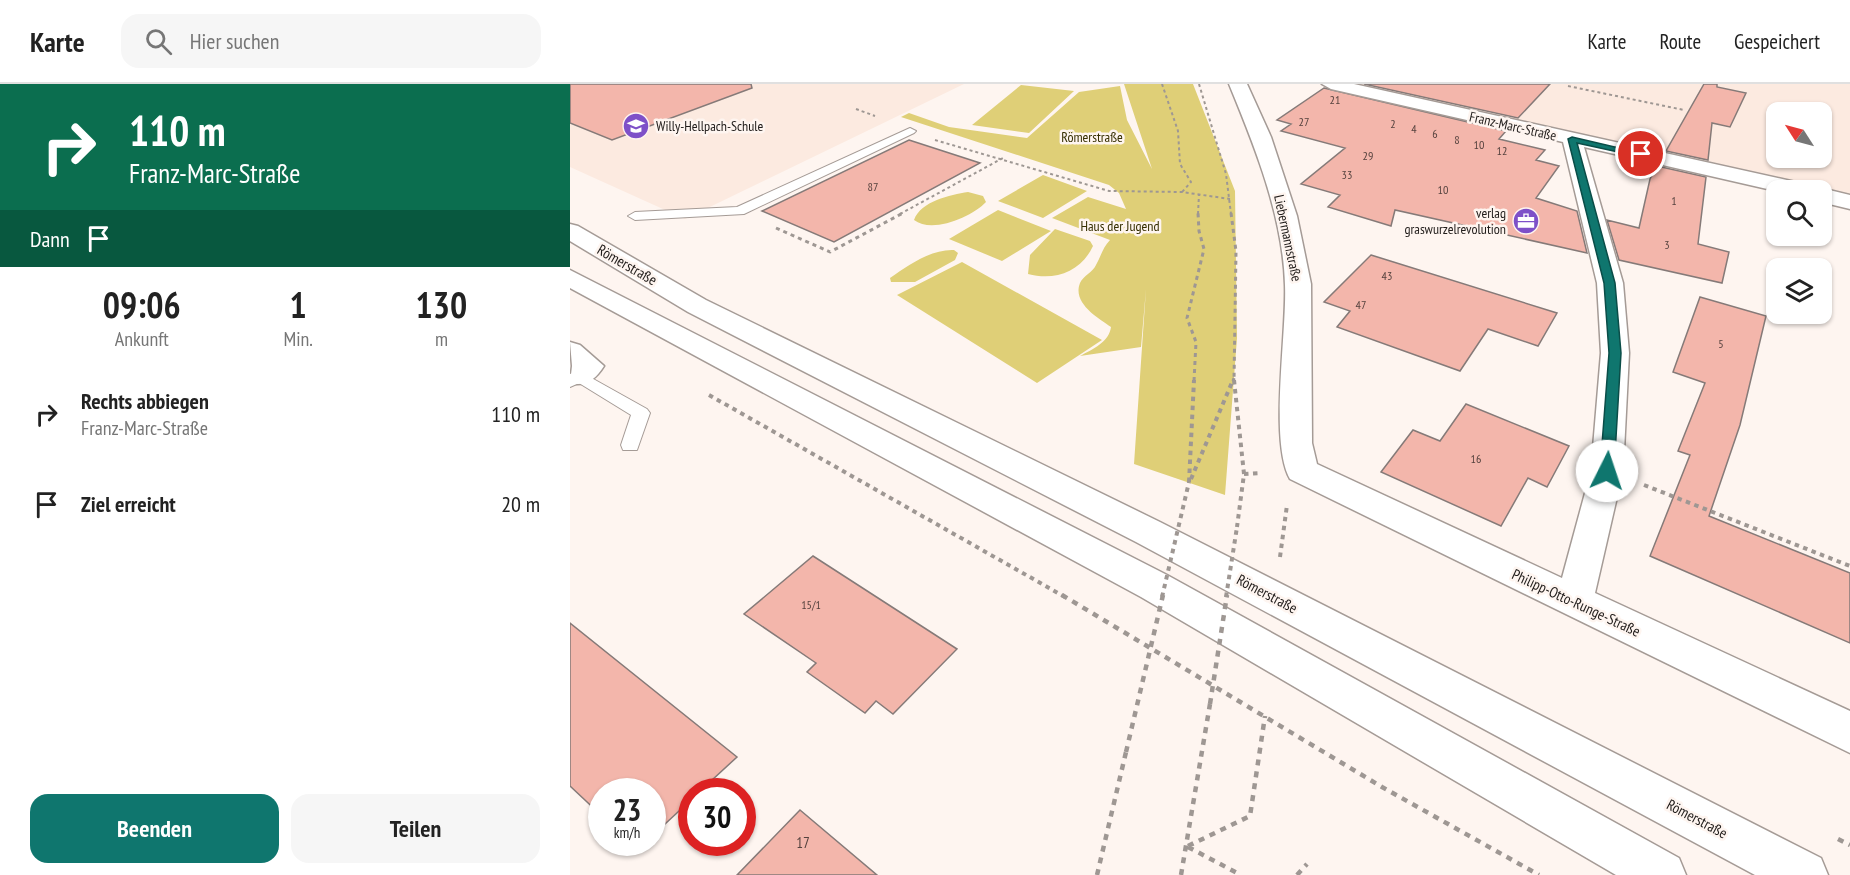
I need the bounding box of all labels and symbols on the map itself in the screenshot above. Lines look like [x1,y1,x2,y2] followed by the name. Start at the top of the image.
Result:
[1330,92,1340,107] house number: 21
[1766,102,1832,168] north arrow
[1468,107,1559,145] street label: Franz-Marc-Straße
[621,111,651,141] school or university icon: Willy-Hellpach-Schule
[1299,114,1309,129] house number: 27
[1390,116,1396,131] house number: 2
[656,117,763,135] place label: Willy-Hellpach-Schule
[1411,121,1417,136] house number: 4
[1432,126,1438,141] house number: 6
[1061,128,1123,146] park label: Römerstraße
[1615,128,1666,179] pin
[1454,132,1460,147] house number: 8
[1474,137,1484,152] house number: 10
[1497,143,1507,158] house number: 12
[1363,148,1373,163] house number: 29
[1342,167,1352,182] house number: 33
[868,179,878,194] house number: 87
[1438,182,1448,197] house number: 10
[1270,193,1306,283] street label: Liebermannstraße
[1671,193,1677,208] house number: 1
[1404,204,1506,238] place label: verlag graswurzelrevolution
[1511,206,1541,236] office icon: verlag graswurzelrevolution
[1080,217,1160,235] park label: Haus der Jugend
[1664,237,1670,252] house number: 3
[594,240,661,289] street label: Römerstraße
[1382,268,1392,283] house number: 43
[1356,297,1366,312] house number: 47
[1718,336,1724,351] house number: 5
[1575,439,1639,503] position arrow
[1471,451,1481,466] house number: 16
[1509,564,1643,641] street label: Philipp-Otto-Runge-Straße
[1234,570,1301,617] street label: Römerstraße
[801,597,821,612] house number: 15/1
[678,778,756,856] speed limit sign: 30
[1664,795,1731,842] street label: Römerstraße
[796,833,810,852] house number: 17

